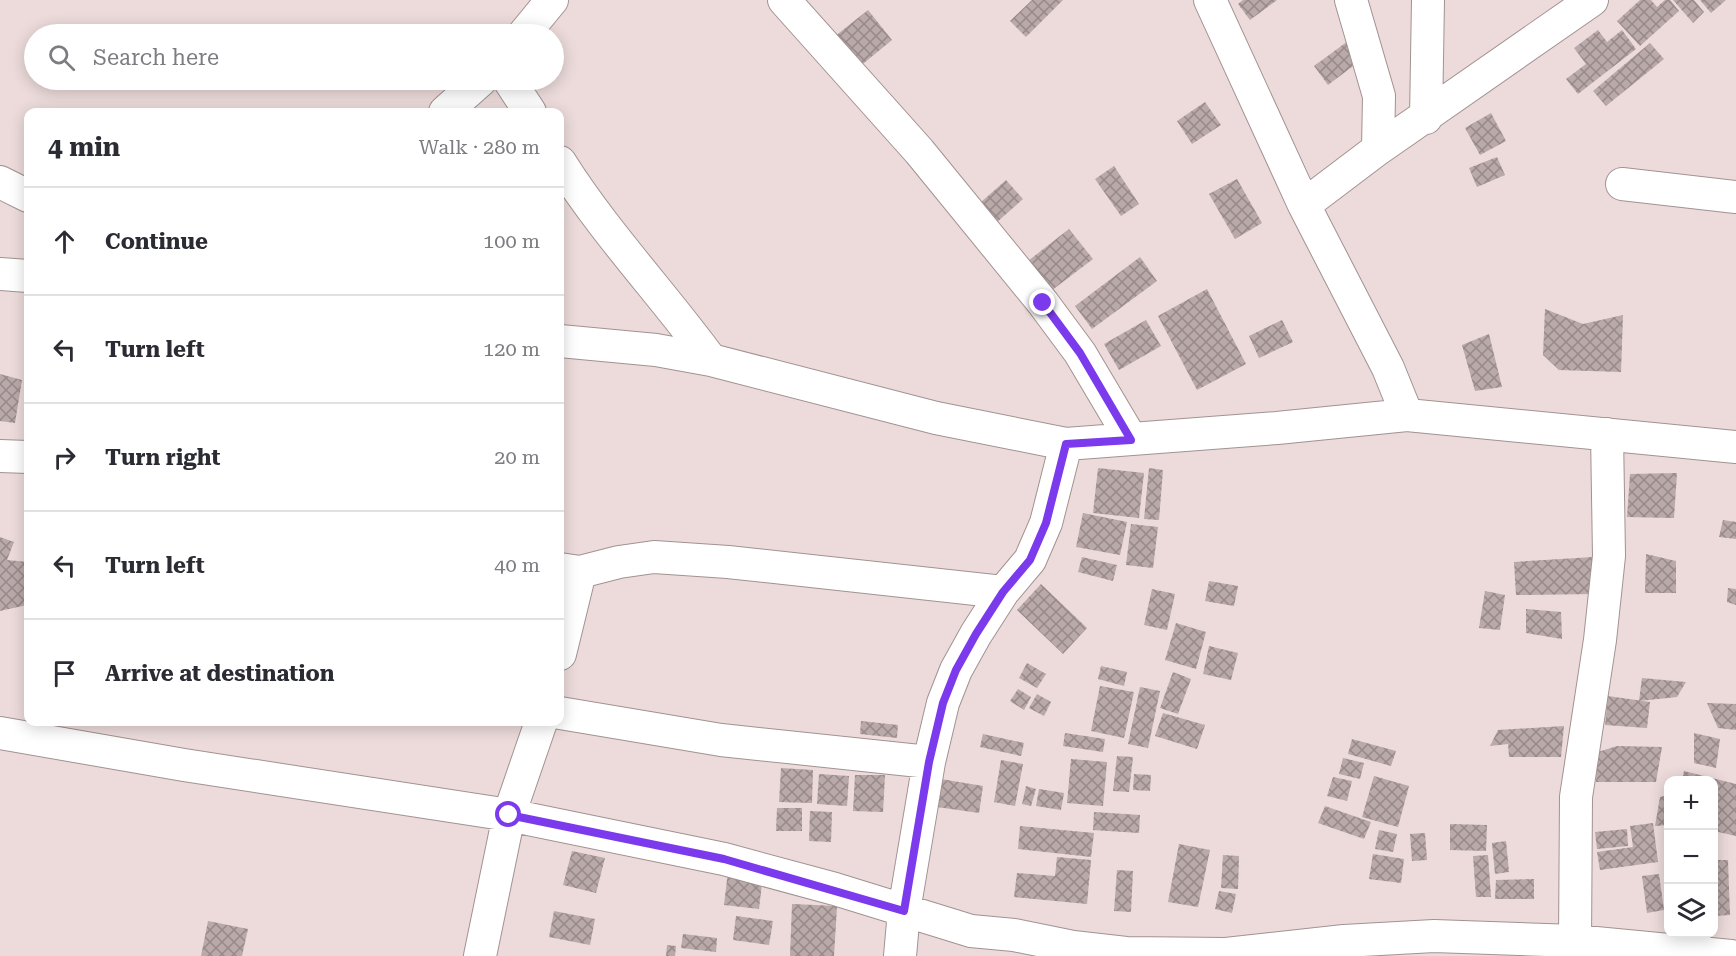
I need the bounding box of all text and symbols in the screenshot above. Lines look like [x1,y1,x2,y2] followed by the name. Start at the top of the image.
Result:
[24,24,564,90] search box
[45,41,78,74] icon: search
[93,45,219,70] text: Search here
[48,132,120,162] text: 4 min
[419,135,540,159] text: Walk · 280 m
[48,225,81,258] icon: ahead
[105,229,208,254] text: Continue
[483,229,540,253] text: 100 m
[1029,289,1055,315] route end
[48,333,81,366] icon: left
[105,337,205,362] text: Turn left
[483,337,540,361] text: 120 m
[48,441,81,474] icon: right
[105,445,220,470] text: Turn right
[494,445,540,469] text: 20 m
[48,549,81,582] icon: left
[105,553,205,578] text: Turn left
[494,553,540,577] text: 40 m
[48,657,81,690] icon: arrive
[105,661,334,686] text: Arrive at destination
[1664,776,1718,938] map controls
[1664,776,1718,830] button: +
[495,801,521,827] route start
[1664,830,1718,884] button: −
[1664,884,1718,938] button: layers

